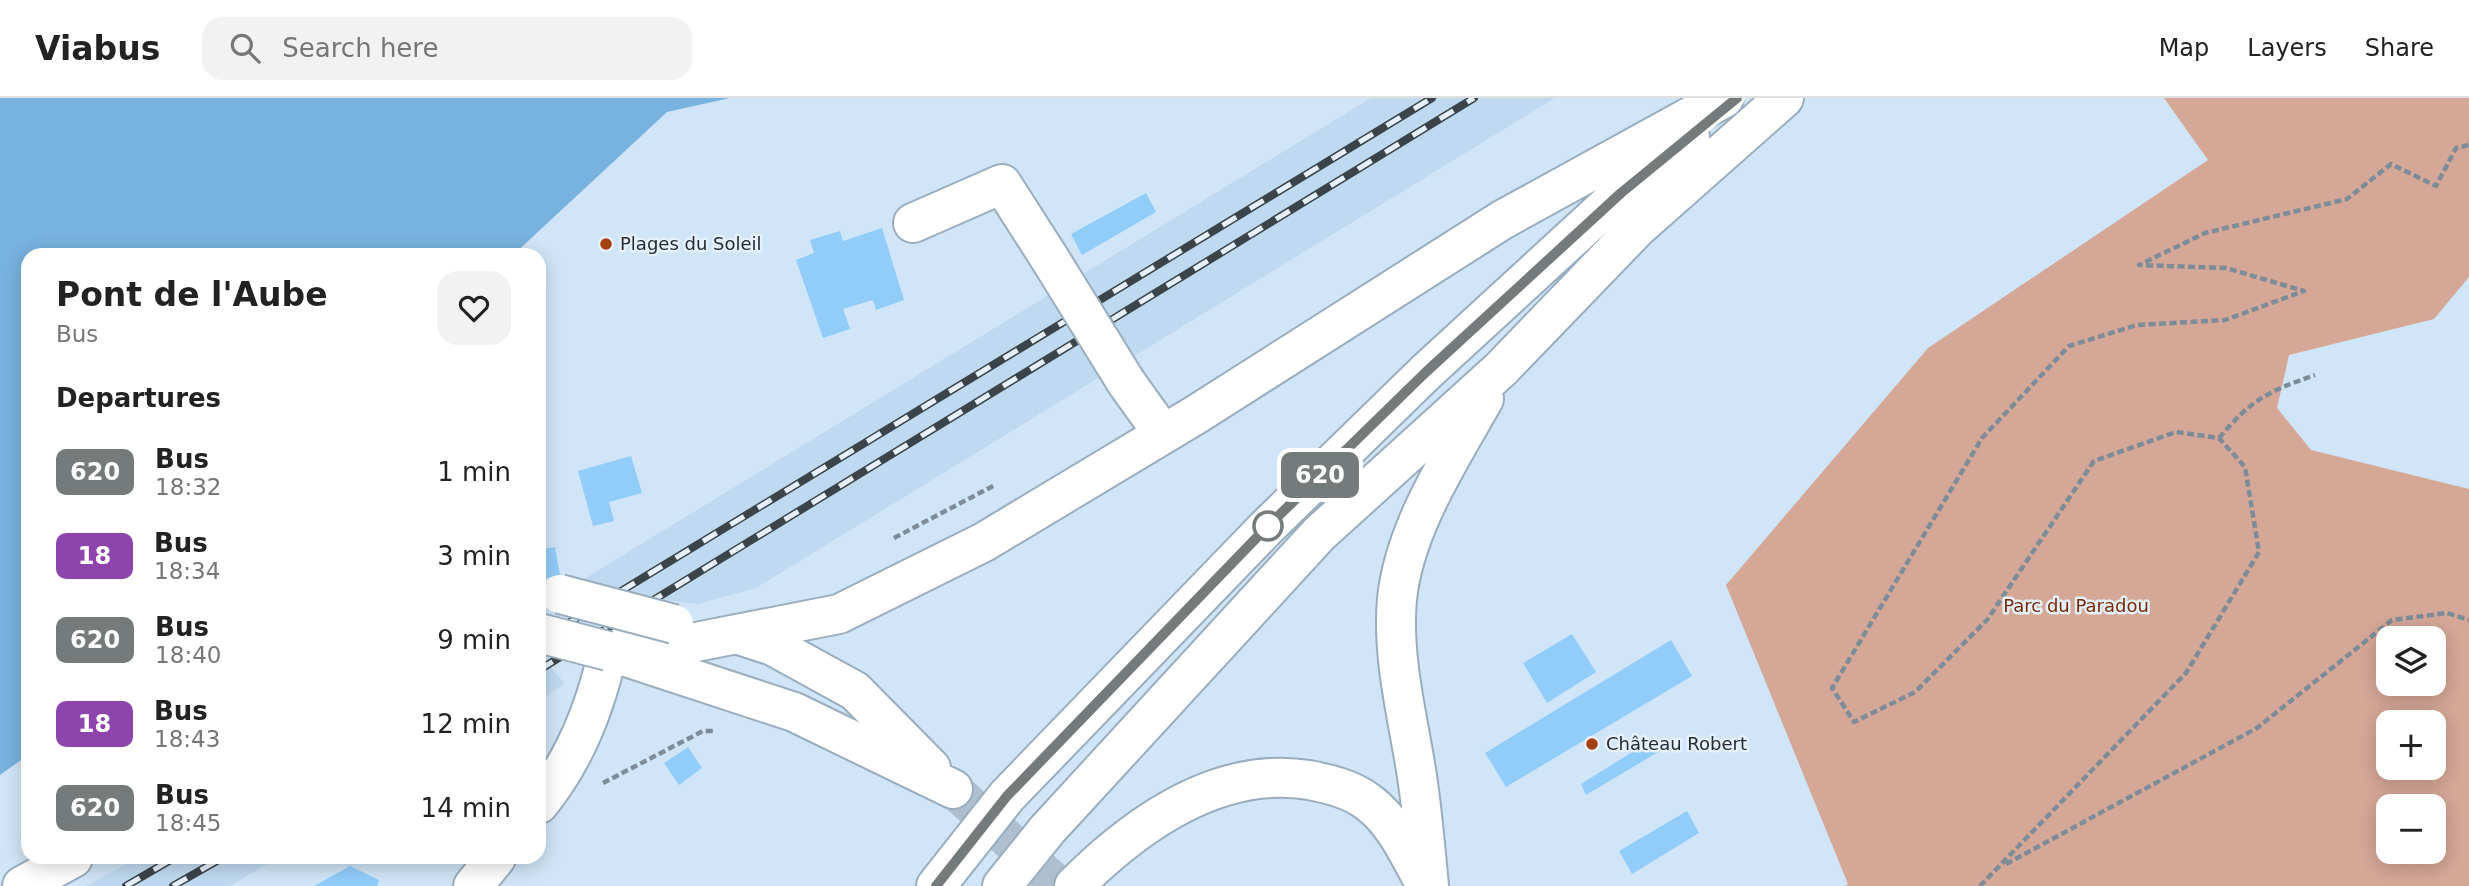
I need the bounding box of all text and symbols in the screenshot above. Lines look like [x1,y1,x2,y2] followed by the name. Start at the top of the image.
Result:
[202,17,692,80] search box
[35,29,160,68] text: Viabus
[226,29,264,67] icon: search
[282,33,438,63] text: Search here
[2159,34,2209,62] text: Map
[2247,34,2327,62] text: Layers
[2365,34,2434,62] text: Share
[620,233,762,254] place label: Plages du Soleil
[598,236,614,252] marker: Plages du Soleil
[437,271,511,345] button: heart
[56,275,328,314] text: Pont de l'Aube
[56,321,98,347] text: Bus
[56,383,221,413] text: Departures
[155,444,209,474] text: Bus
[1280,452,1360,498] line badge: 620
[437,457,511,487] text: 1 min
[70,458,120,486] text: 620
[1295,461,1345,489] text: 620
[155,474,221,500] text: 18:32
[1253,511,1283,541] unlabelled marker
[154,528,208,558] text: Bus
[437,541,511,571] text: 3 min
[78,542,111,570] text: 18
[154,558,220,584] text: 18:34
[2003,595,2149,616] park label: Parc du Paradou
[155,612,209,642] text: Bus
[437,625,511,655] text: 9 min
[70,626,120,654] text: 620
[2376,626,2446,864] map controls
[2376,626,2446,696] button: layers
[155,642,221,668] text: 18:40
[154,696,208,726] text: Bus
[421,709,511,739] text: 12 min
[78,710,111,738] text: 18
[2376,710,2446,780] button: +
[154,726,220,752] text: 18:43
[1606,733,1747,754] place label: Château Robert
[1584,736,1600,752] marker: Château Robert
[155,780,209,810] text: Bus
[421,793,511,823] text: 14 min
[70,794,120,822] text: 620
[2376,794,2446,864] button: −
[155,810,221,836] text: 18:45

